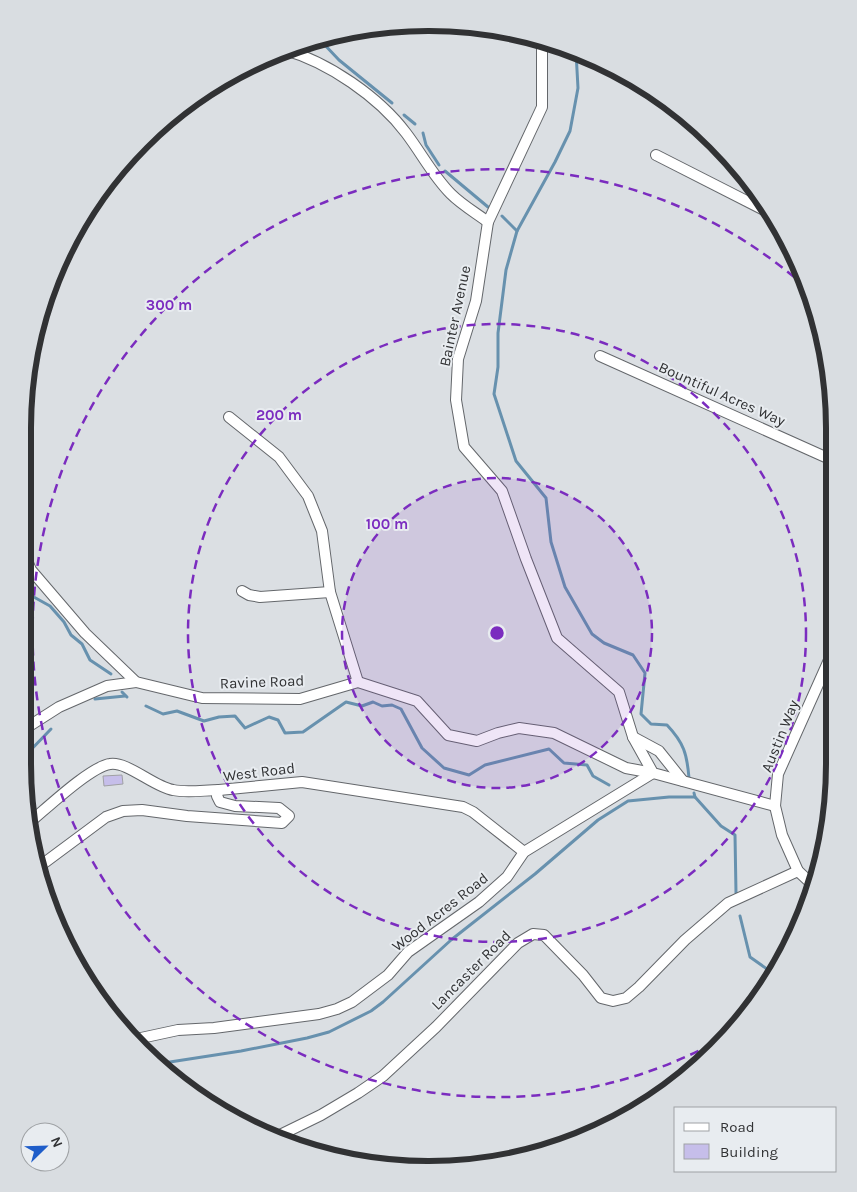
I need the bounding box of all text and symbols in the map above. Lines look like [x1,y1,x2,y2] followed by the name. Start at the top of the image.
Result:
[436,264,474,368] street label: Bainter Avenue
[146,296,192,314] text: 300 m
[656,358,788,430] street label: Bountiful Acres Way
[256,406,302,424] text: 200 m
[366,515,408,533] text: 100 m
[488,624,506,642] centre of rings
[220,672,304,692] street label: Ravine Road
[757,697,803,775] street label: Austin Way
[222,759,296,785] street label: West Road
[388,869,492,955] street label: Wood Acres Road
[427,926,515,1014] street label: Lancaster Road
[674,1107,837,1172] legend
[720,1118,755,1136] text: Road
[20,1122,70,1172] north arrow
[47,1134,66,1150] text: N
[720,1143,778,1161] text: Building

